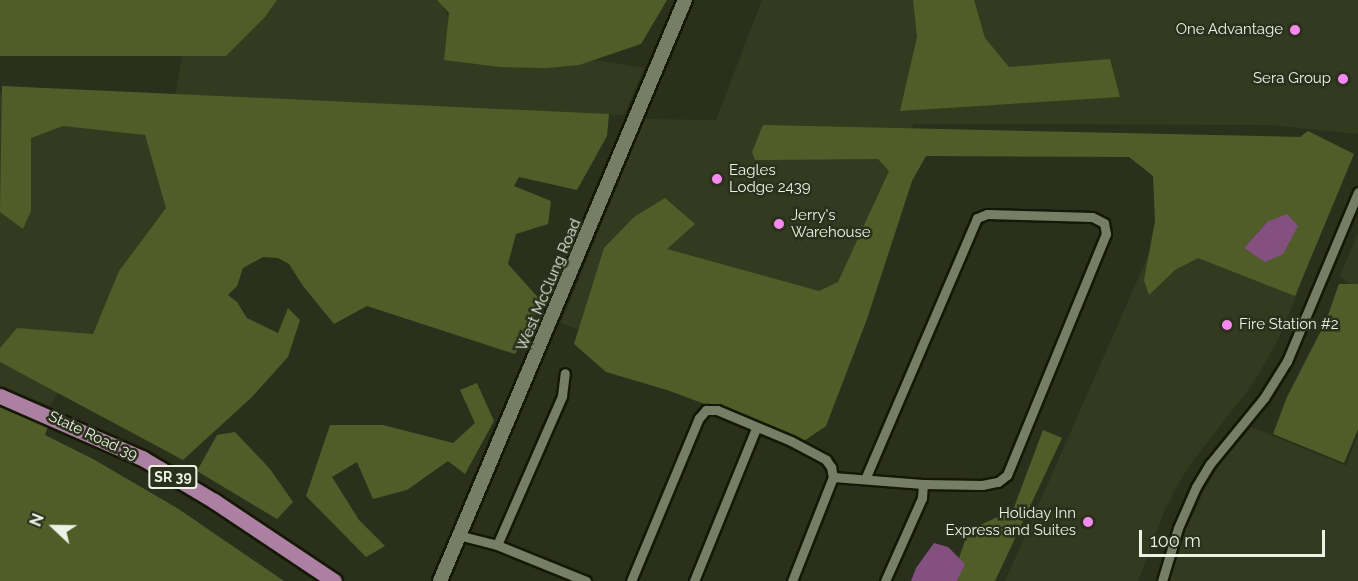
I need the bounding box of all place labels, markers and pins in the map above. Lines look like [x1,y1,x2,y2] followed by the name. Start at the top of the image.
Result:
[1175,21,1283,39] place label: One Advantage
[1288,23,1302,37] marker: One Advantage
[1253,70,1331,88] place label: Sera Group
[1336,72,1350,86] marker: Sera Group
[729,161,811,196] place label: Eagles Lodge 2439
[710,172,724,186] marker: Eagles Lodge 2439
[791,206,871,241] place label: Jerry's Warehouse
[772,217,786,231] marker: Jerry's Warehouse
[1239,316,1339,334] place label: Fire Station #2
[1220,318,1234,332] marker: Fire Station #2
[946,504,1076,539] place label: Holiday Inn Express and Suites
[1081,515,1095,529] marker: Holiday Inn Express and Suites

